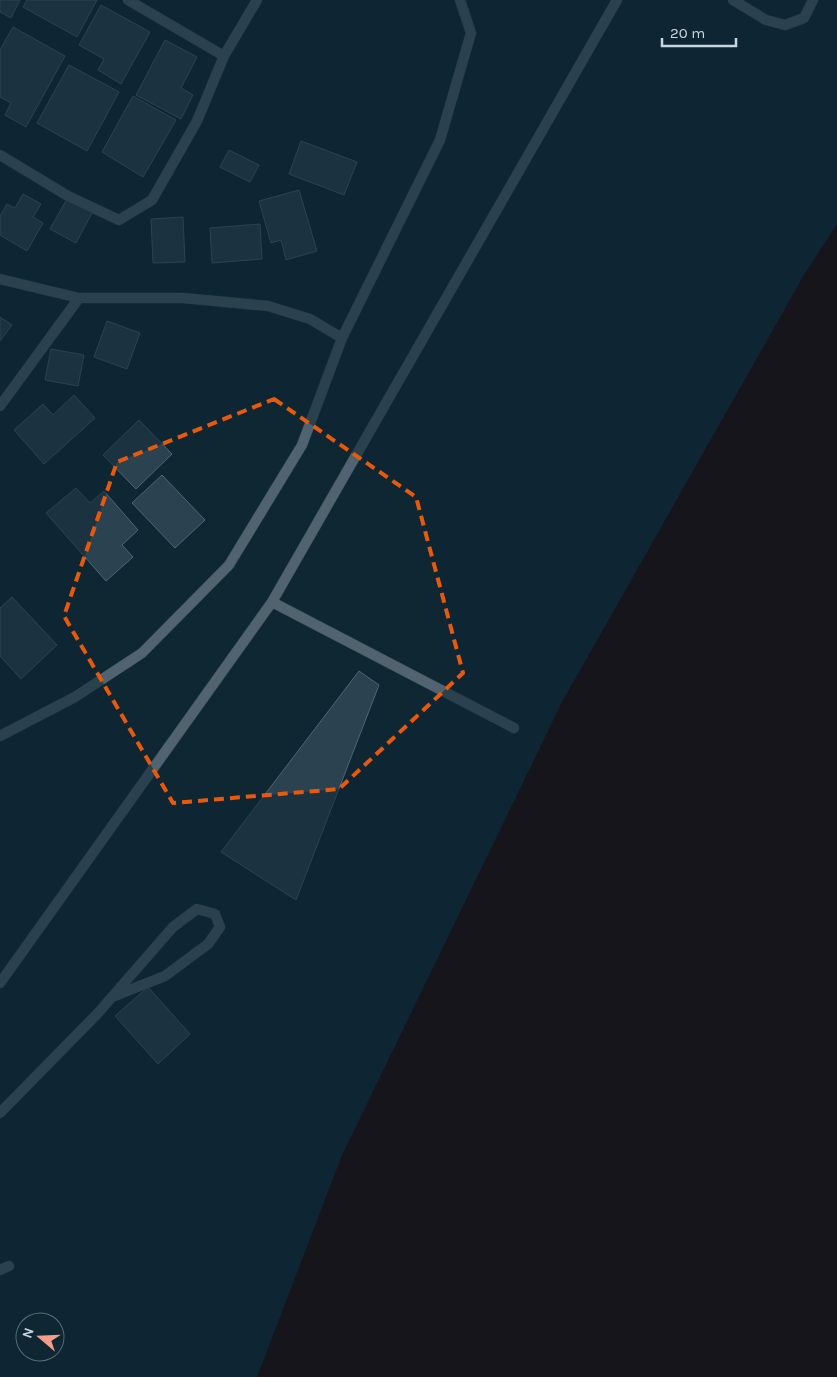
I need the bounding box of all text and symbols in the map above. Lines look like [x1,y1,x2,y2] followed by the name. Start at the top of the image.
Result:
[662,15,736,47] scale bar
[670,24,705,42] text: 20 m
[15,1312,65,1362] north arrow
[19,1325,38,1340] text: N

